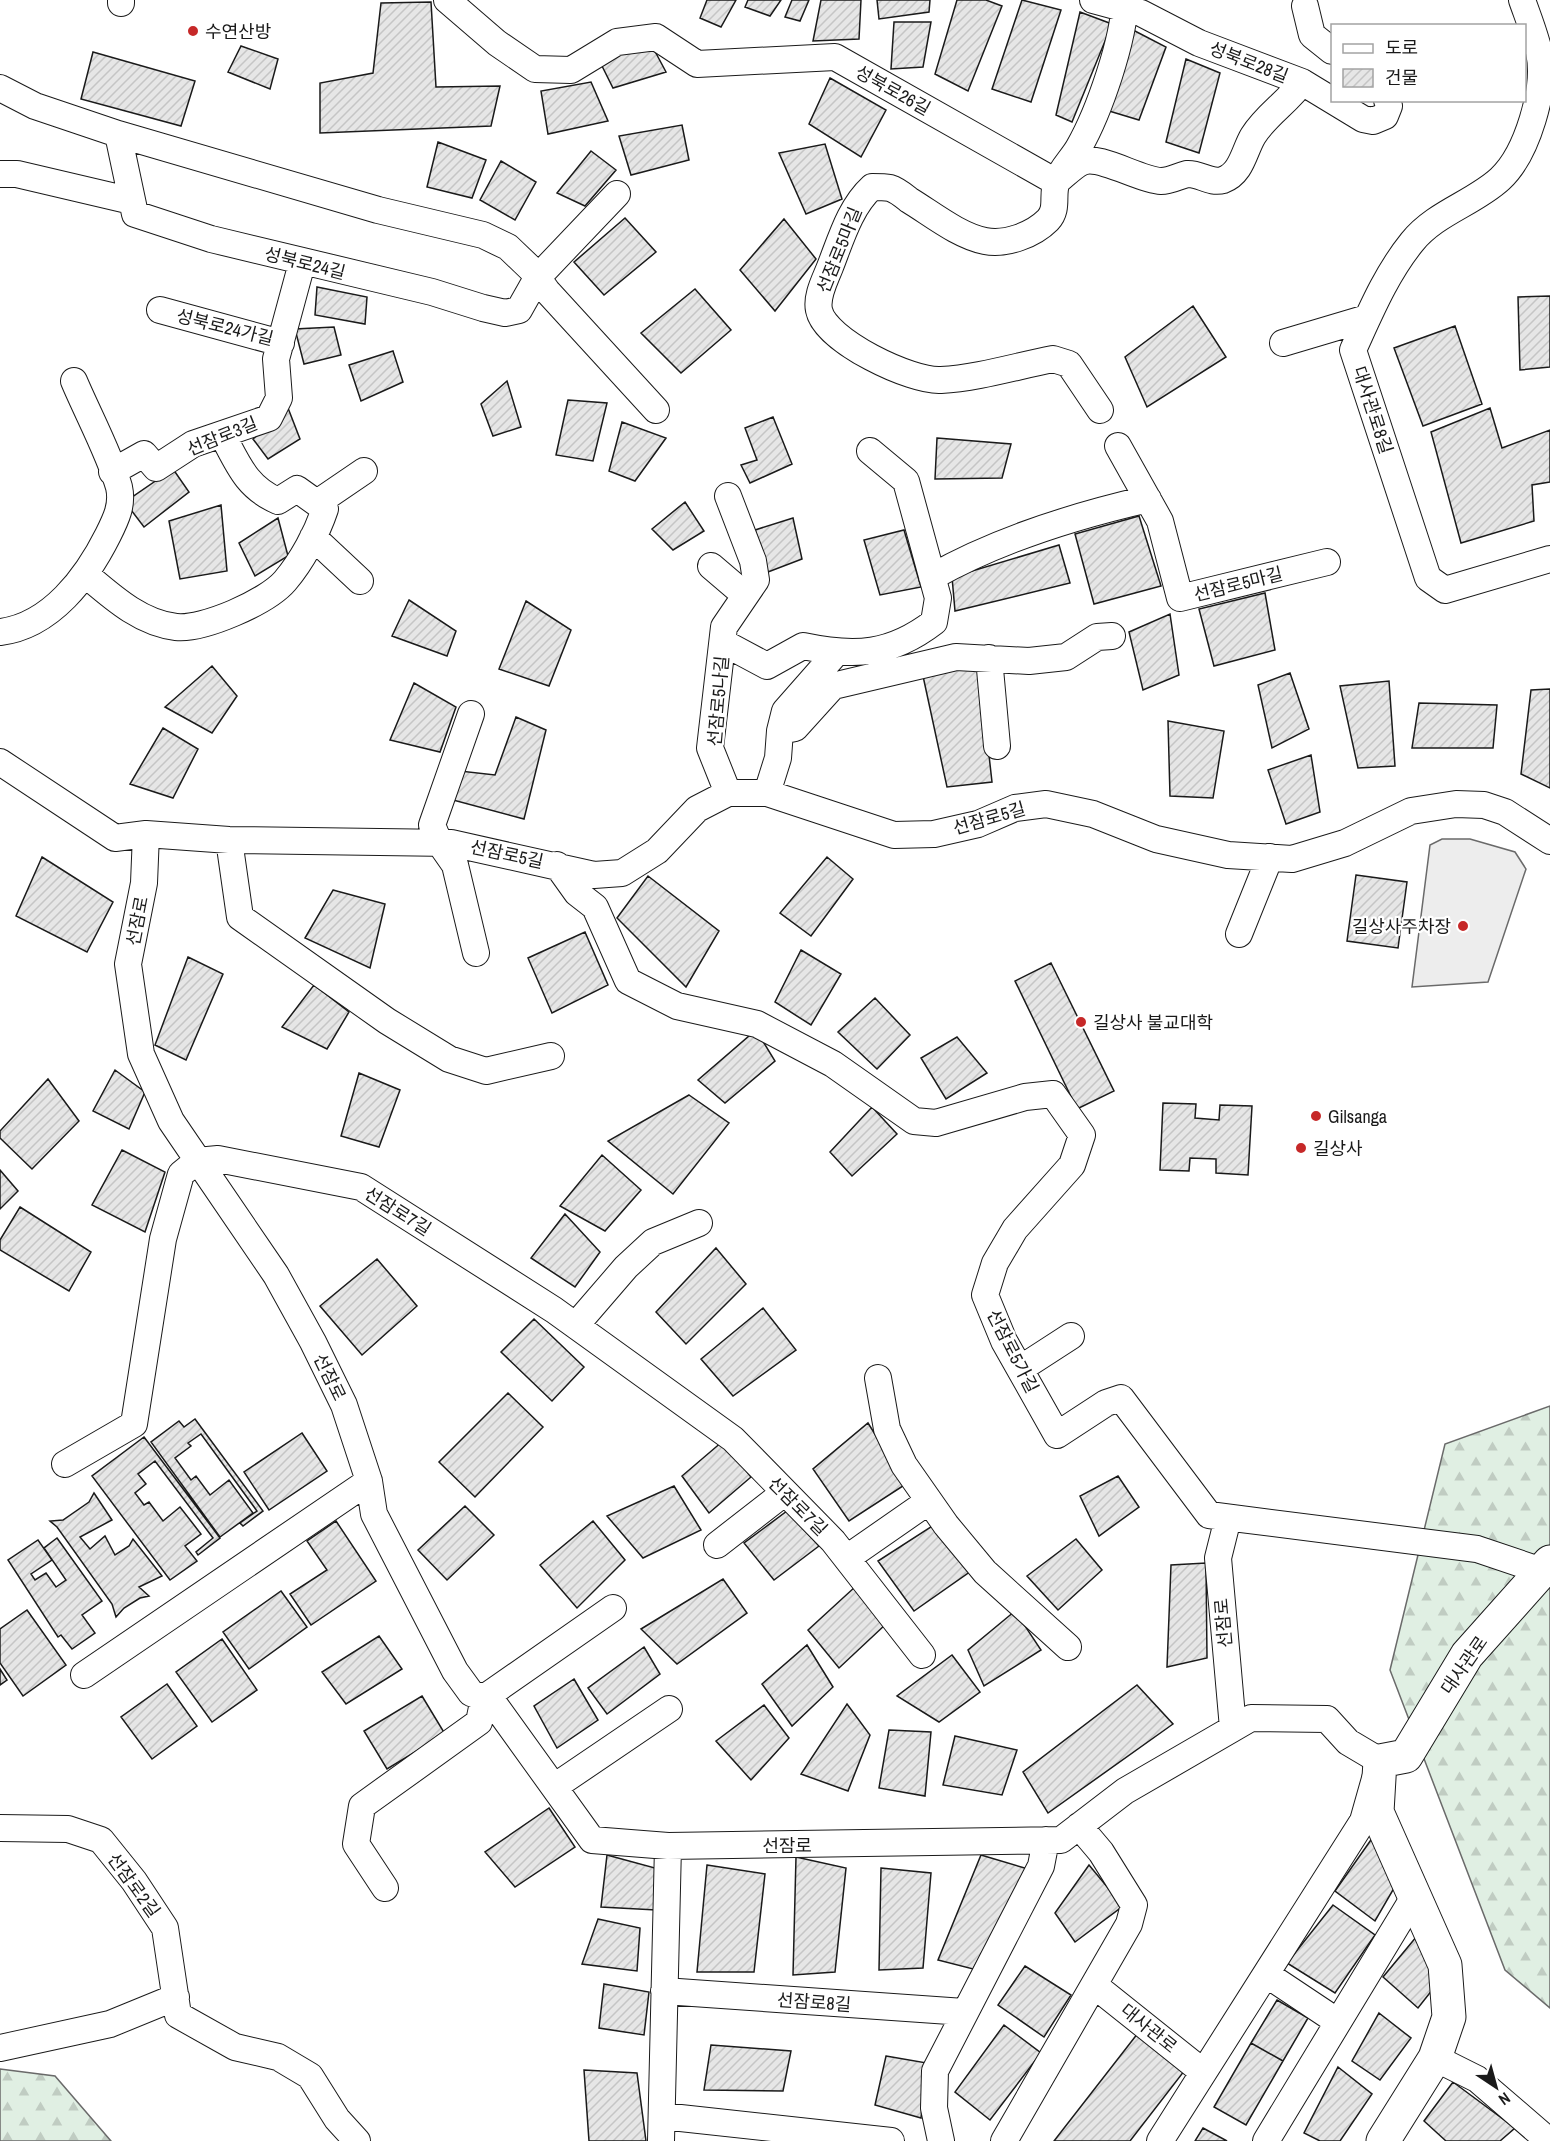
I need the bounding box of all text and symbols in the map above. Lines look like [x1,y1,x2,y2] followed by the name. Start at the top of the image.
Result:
[205,19,271,44] place label: 수연산방
[186,24,200,38] marker: 수연산방
[1331,24,1526,102] legend
[1385,35,1418,60] text: 도로
[1206,36,1292,88] street label: 성북로28길
[851,59,935,121] street label: 성북로26길
[1385,65,1418,90] text: 건물
[810,203,868,297] street label: 선잠로5마길
[262,241,348,285] street label: 성북로24길
[174,303,276,351] street label: 성북로24가길
[1347,363,1399,457] street label: 대사관로8길
[183,410,261,462] street label: 선잠로3길
[1191,561,1285,607] street label: 선잠로5마길
[702,655,734,747] street label: 선잠로5나길
[950,796,1028,840] street label: 선잠로5길
[468,834,546,874] street label: 선잠로5길
[120,894,154,948] street label: 선잠로
[1352,914,1451,939] place label: 길상사주차장
[1456,919,1470,933] marker: 길상사주차장
[1093,1010,1213,1035] place label: 길상사 불교대학
[1074,1015,1088,1029] marker: 길상사 불교대학
[1328,1104,1387,1129] place label: Gilsanga
[1309,1109,1323,1123] marker: Gilsanga
[1313,1136,1363,1161] place label: 길상사
[1294,1141,1308,1155] marker: 길상사
[360,1181,436,1241] street label: 선잠로7길
[981,1305,1045,1397] street label: 선잠로5가길
[308,1349,352,1405] street label: 선잠로
[763,1471,833,1541] street label: 선잠로7길
[1208,1597,1238,1649] street label: 선잠로
[1435,1631,1493,1699] street label: 대사관로
[762,1833,812,1858] street label: 선잠로
[102,1848,166,1922] street label: 선잠로2길
[776,1987,852,2017] street label: 선잠로8길
[1115,1997,1183,2059] street label: 대사관로
[1466,2057,1526,2117] north arrow
[1495,2087,1515,2111] text: N

